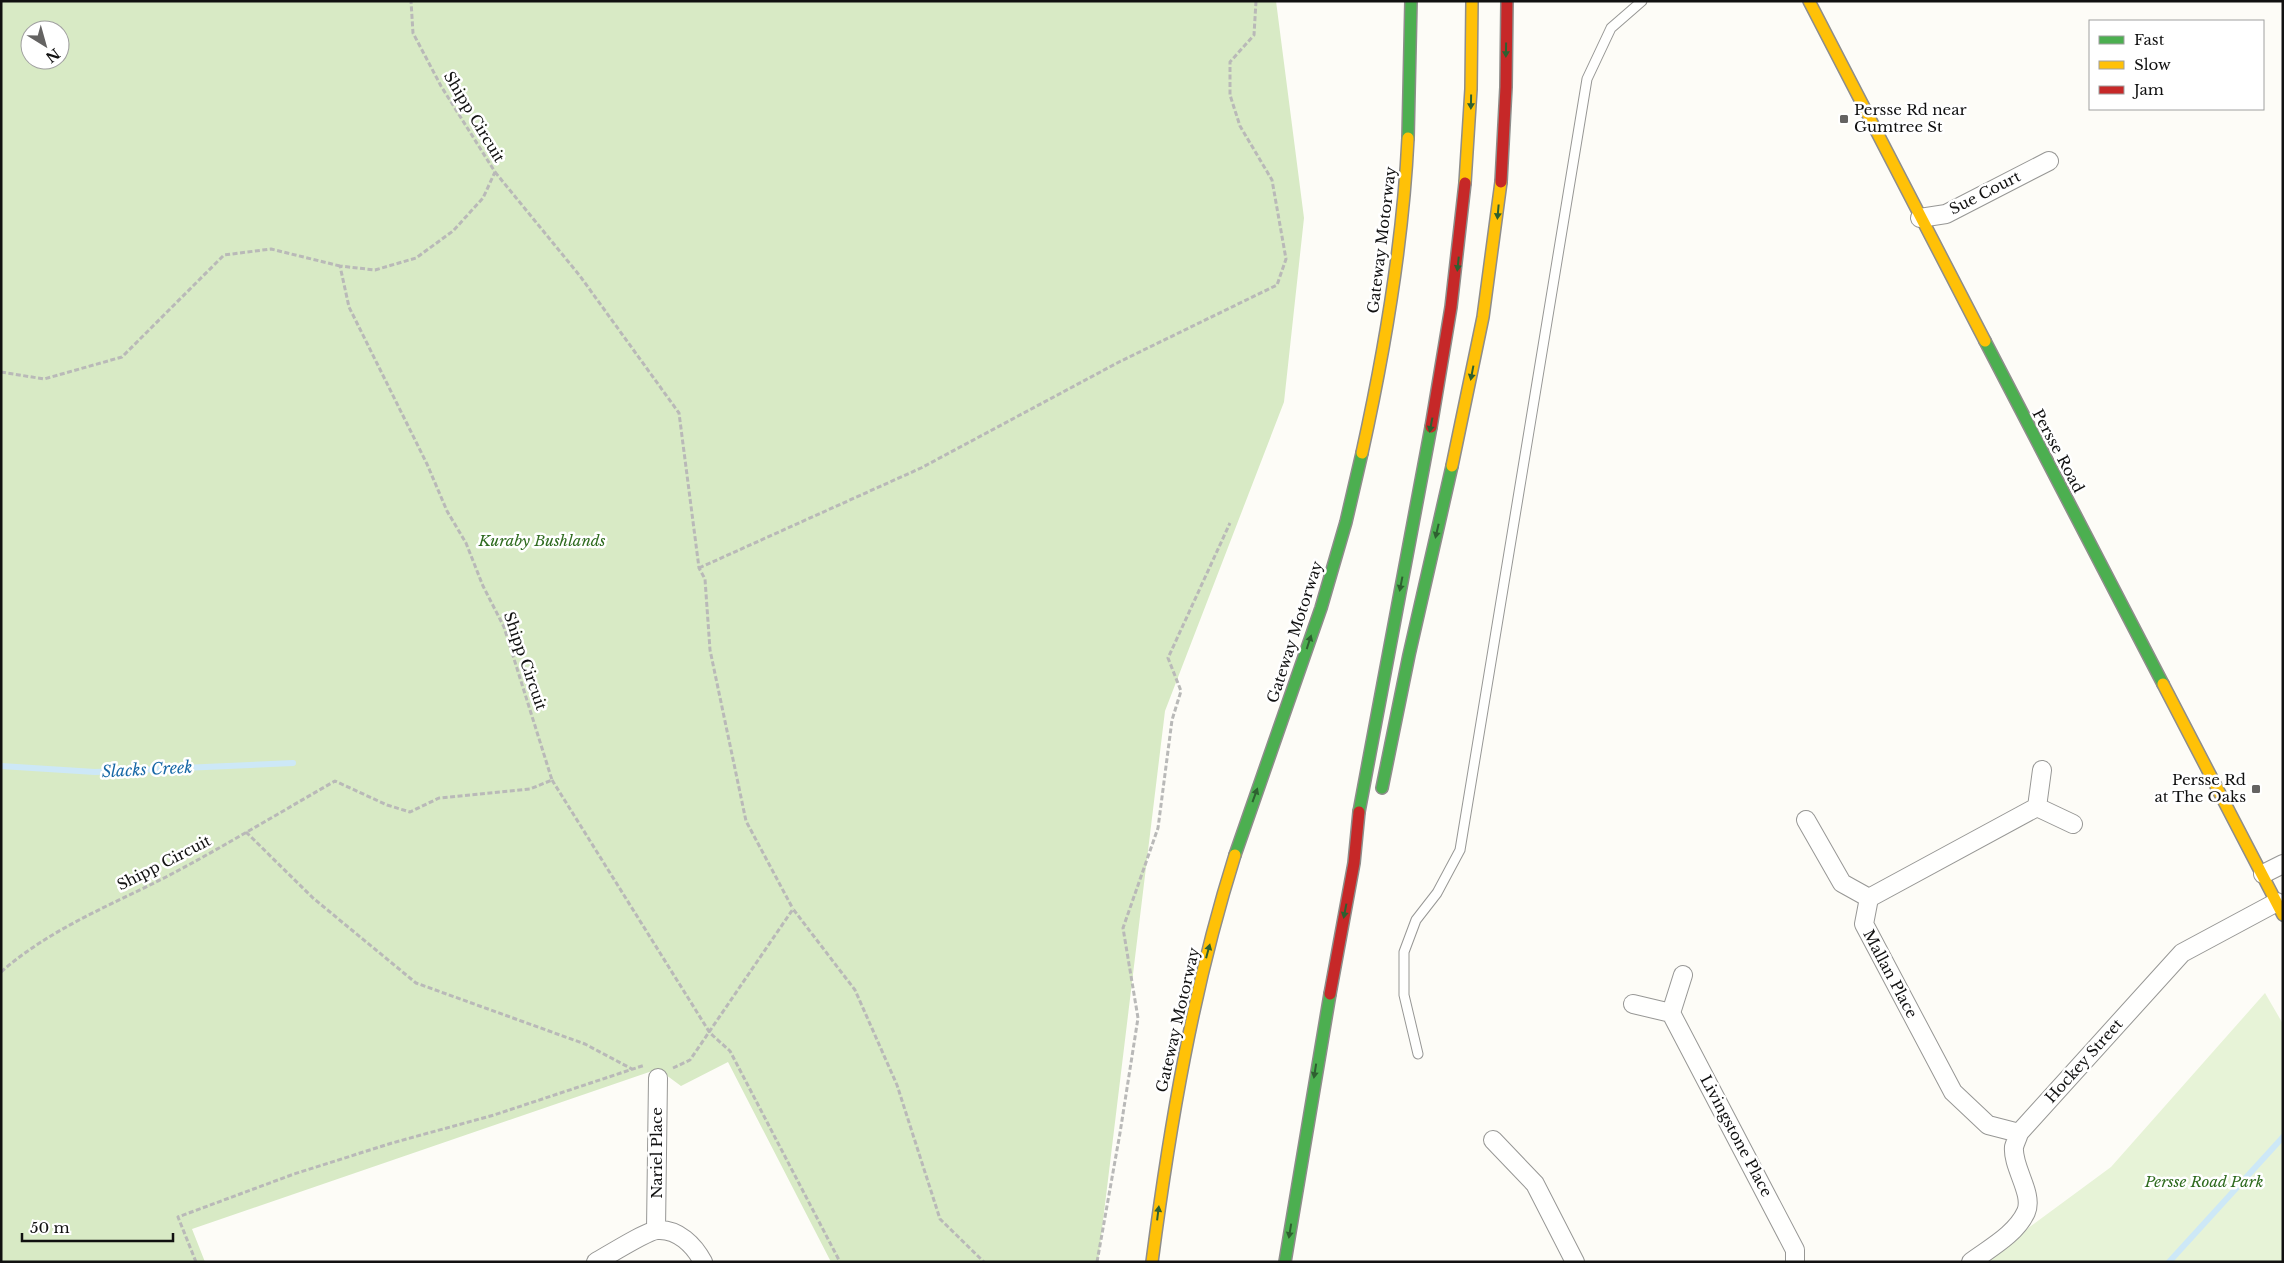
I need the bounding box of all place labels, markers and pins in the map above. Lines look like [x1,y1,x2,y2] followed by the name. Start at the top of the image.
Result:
[1854,100,1967,136] place label: Persse Rd near Gumtree St
[1838,113,1850,125] marker: Persse Rd near Gumtree St
[2154,770,2246,806] place label: Persse Rd at The Oaks
[2250,783,2262,795] marker: Persse Rd at The Oaks

